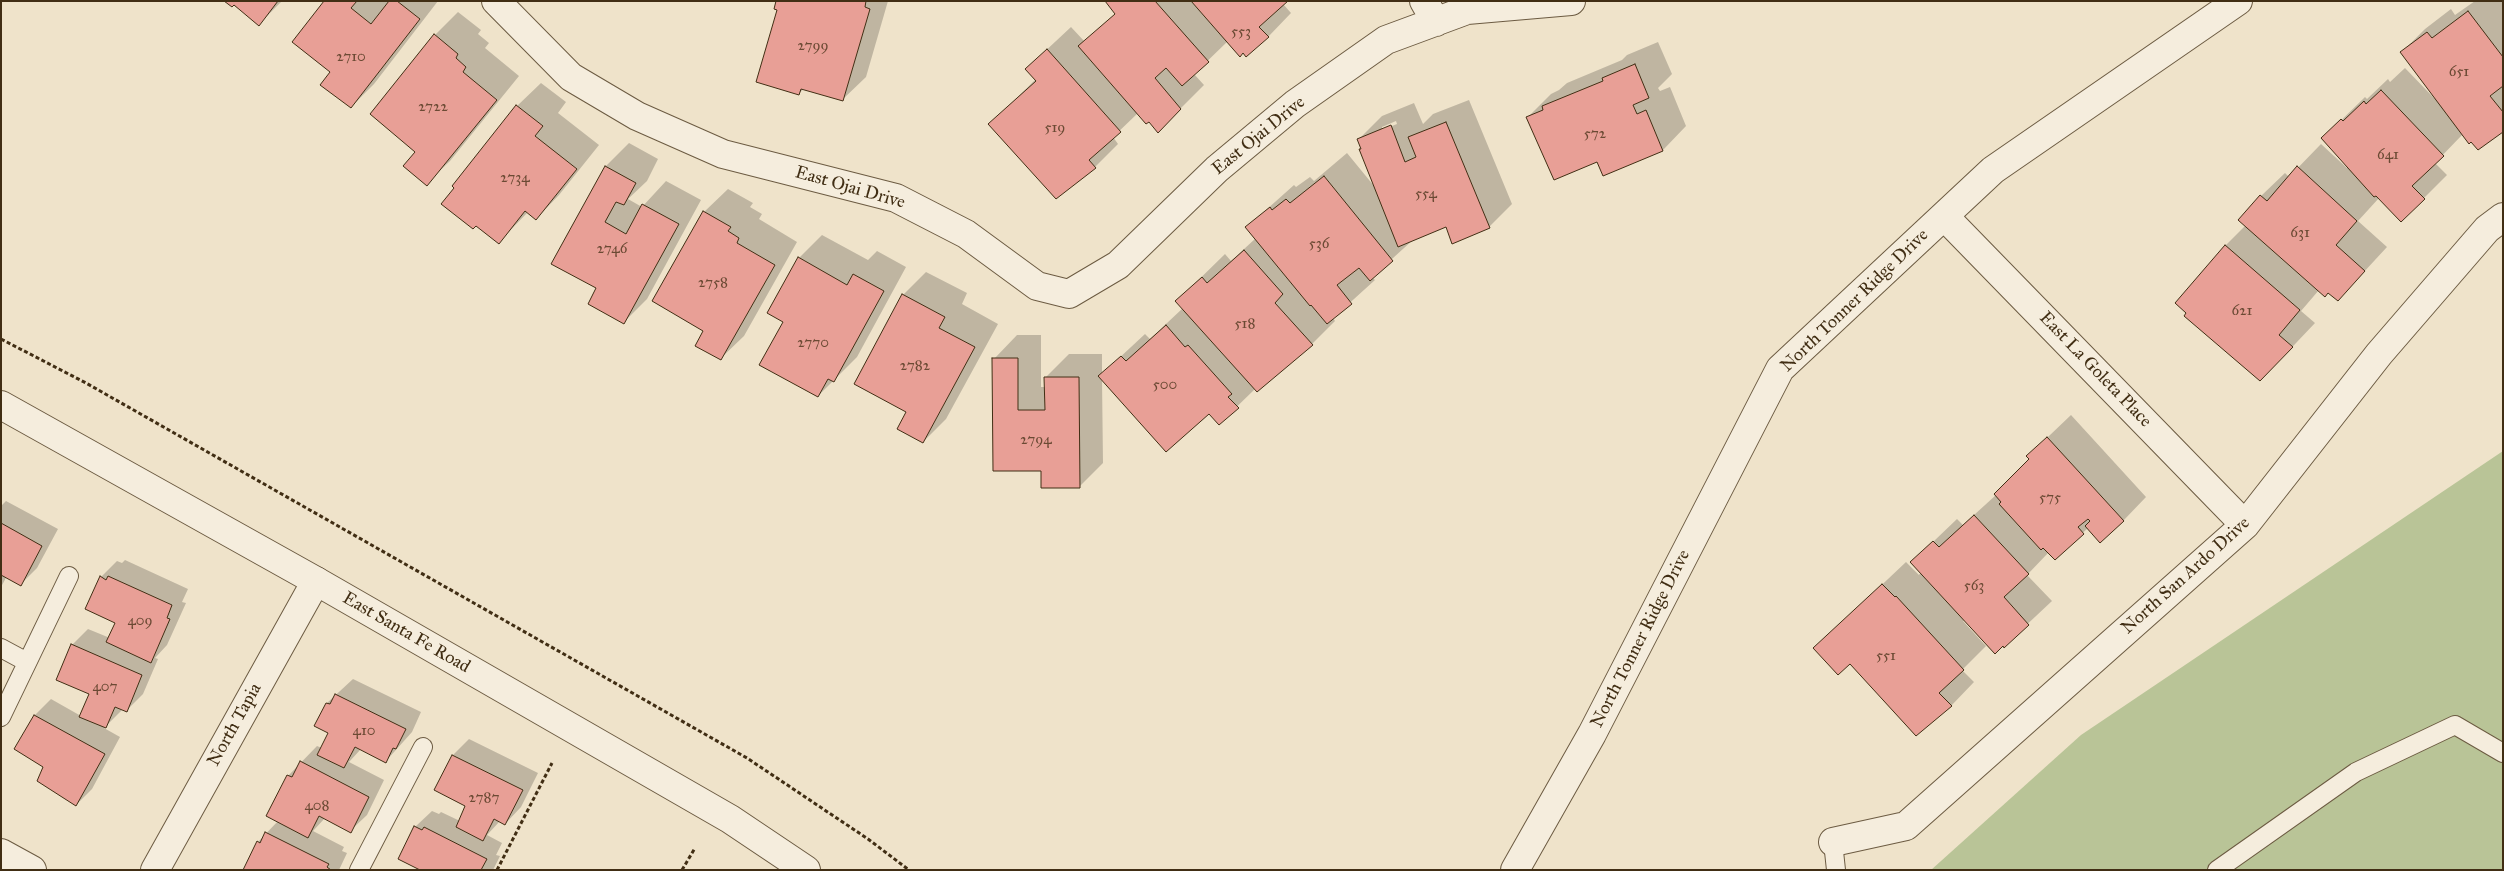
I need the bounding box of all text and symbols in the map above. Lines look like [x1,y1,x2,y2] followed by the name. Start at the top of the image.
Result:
[1231,23,1251,41] house number: 553
[797,37,829,55] house number: 2799
[336,48,366,66] house number: 2710
[2449,63,2469,81] house number: 651
[1208,92,1310,180] street label: East Ojai Drive
[418,98,448,116] house number: 2722
[1045,119,1065,137] house number: 519
[1584,125,1606,143] house number: 572
[2377,146,2399,164] house number: 641
[792,162,908,214] street label: East Ojai Drive
[500,169,530,187] house number: 2734
[1415,185,1437,203] house number: 554
[2290,224,2310,242] house number: 631
[1777,225,1933,377] street label: North Tonner Ridge Drive
[1309,235,1329,253] house number: 536
[597,240,627,258] house number: 2746
[698,274,728,292] house number: 2758
[2231,302,2253,320] house number: 621
[2034,308,2156,432] street label: East La Goleta Place
[1235,315,1255,333] house number: 518
[797,334,829,352] house number: 2770
[900,357,930,375] house number: 2782
[1153,376,1177,394] house number: 500
[1020,431,1052,449] house number: 2794
[2039,489,2061,507] house number: 575
[2117,513,2255,639] street label: North San Ardo Drive
[1587,546,1695,732] street label: North Tonner Ridge Drive
[1964,577,1984,595] house number: 563
[338,588,474,678] street label: East Santa Fe Road
[127,612,153,630] house number: 409
[1876,647,1896,665] house number: 551
[92,678,118,696] house number: 407
[203,680,267,770] street label: North Tapia
[353,722,375,740] house number: 410
[469,789,499,807] house number: 2787
[304,797,330,815] house number: 408

